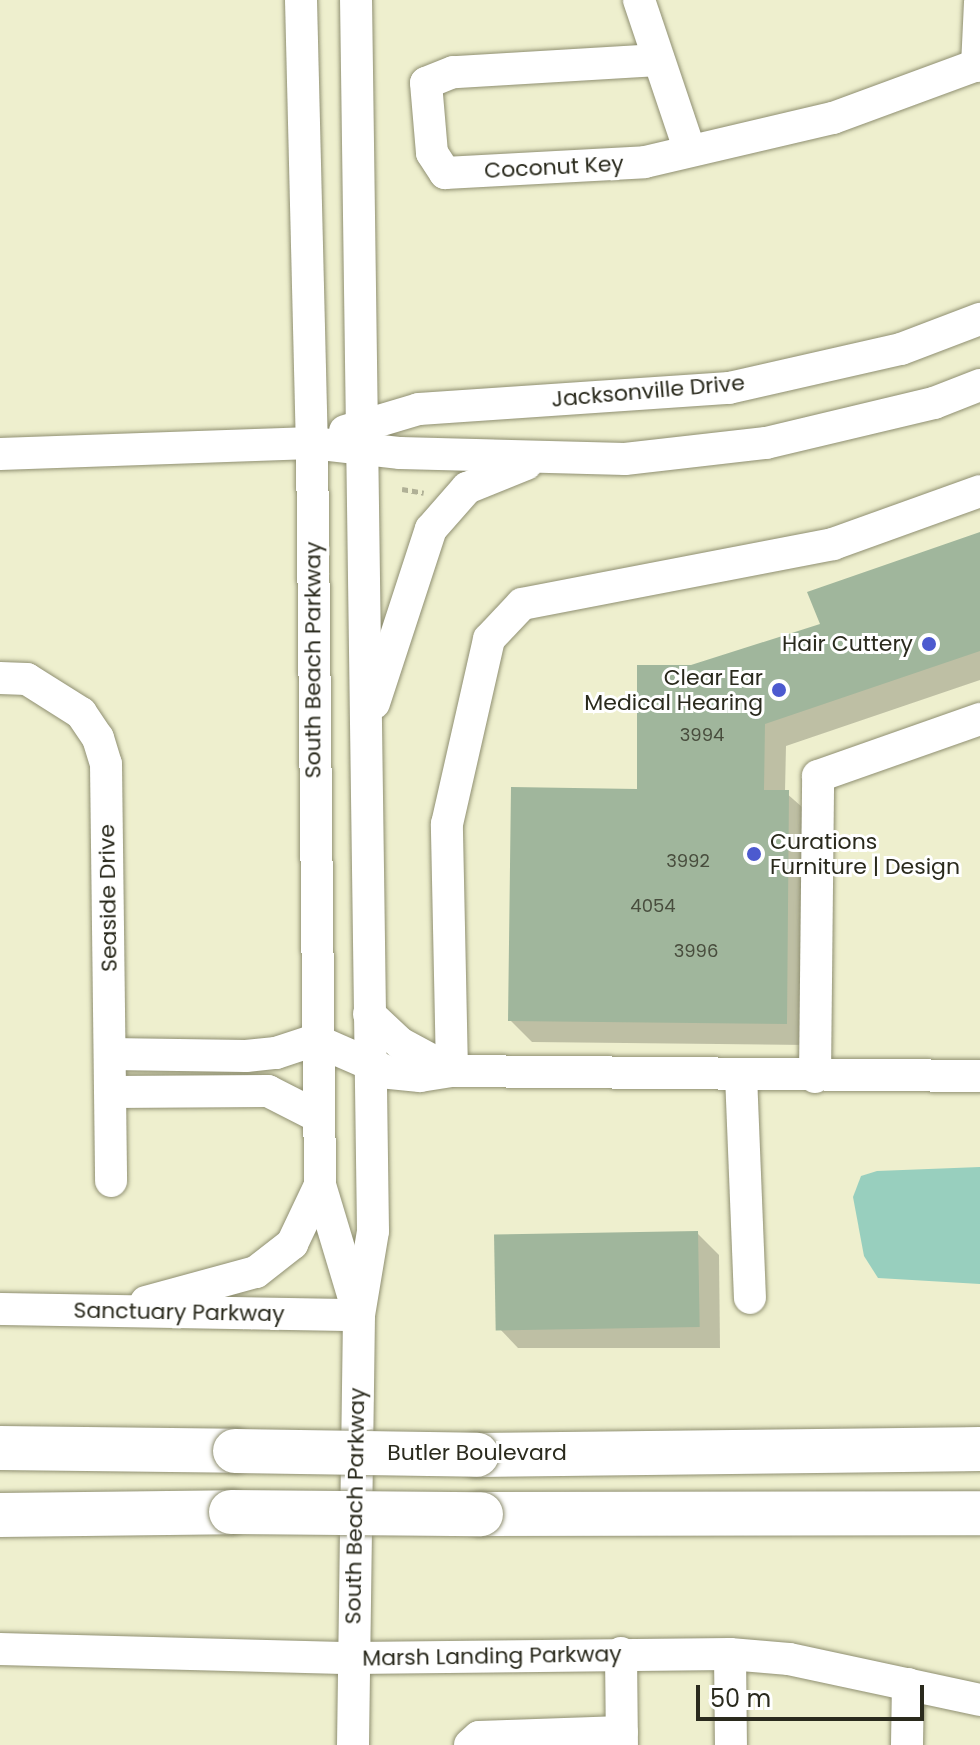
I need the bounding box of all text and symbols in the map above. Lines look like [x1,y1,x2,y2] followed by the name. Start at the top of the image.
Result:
[484,150,624,184] street label: Coconut Key
[550,369,746,413] street label: Jacksonville Drive
[300,542,326,778] street label: South Beach Parkway
[782,631,913,657] place label: Hair Cuttery
[920,635,938,653] marker: Hair Cuttery
[584,664,763,716] place label: Clear Ear Medical Hearing
[770,681,788,699] marker: Clear Ear Medical Hearing
[680,724,724,746] house number: 3994
[94,824,122,972] street label: Seaside Drive
[770,828,960,880] place label: Curations Furniture | Design
[745,845,763,863] marker: Curations Furniture | Design
[666,850,710,872] house number: 3992
[630,895,676,917] house number: 4054
[674,940,718,962] house number: 3996
[73,1297,285,1327] street label: Sanctuary Parkway
[340,1387,370,1625] street label: South Beach Parkway
[387,1440,567,1466] street label: Butler Boulevard
[362,1641,622,1671] street label: Marsh Landing Parkway
[700,1669,928,1719] scale bar
[710,1682,771,1715] text: 50 m

